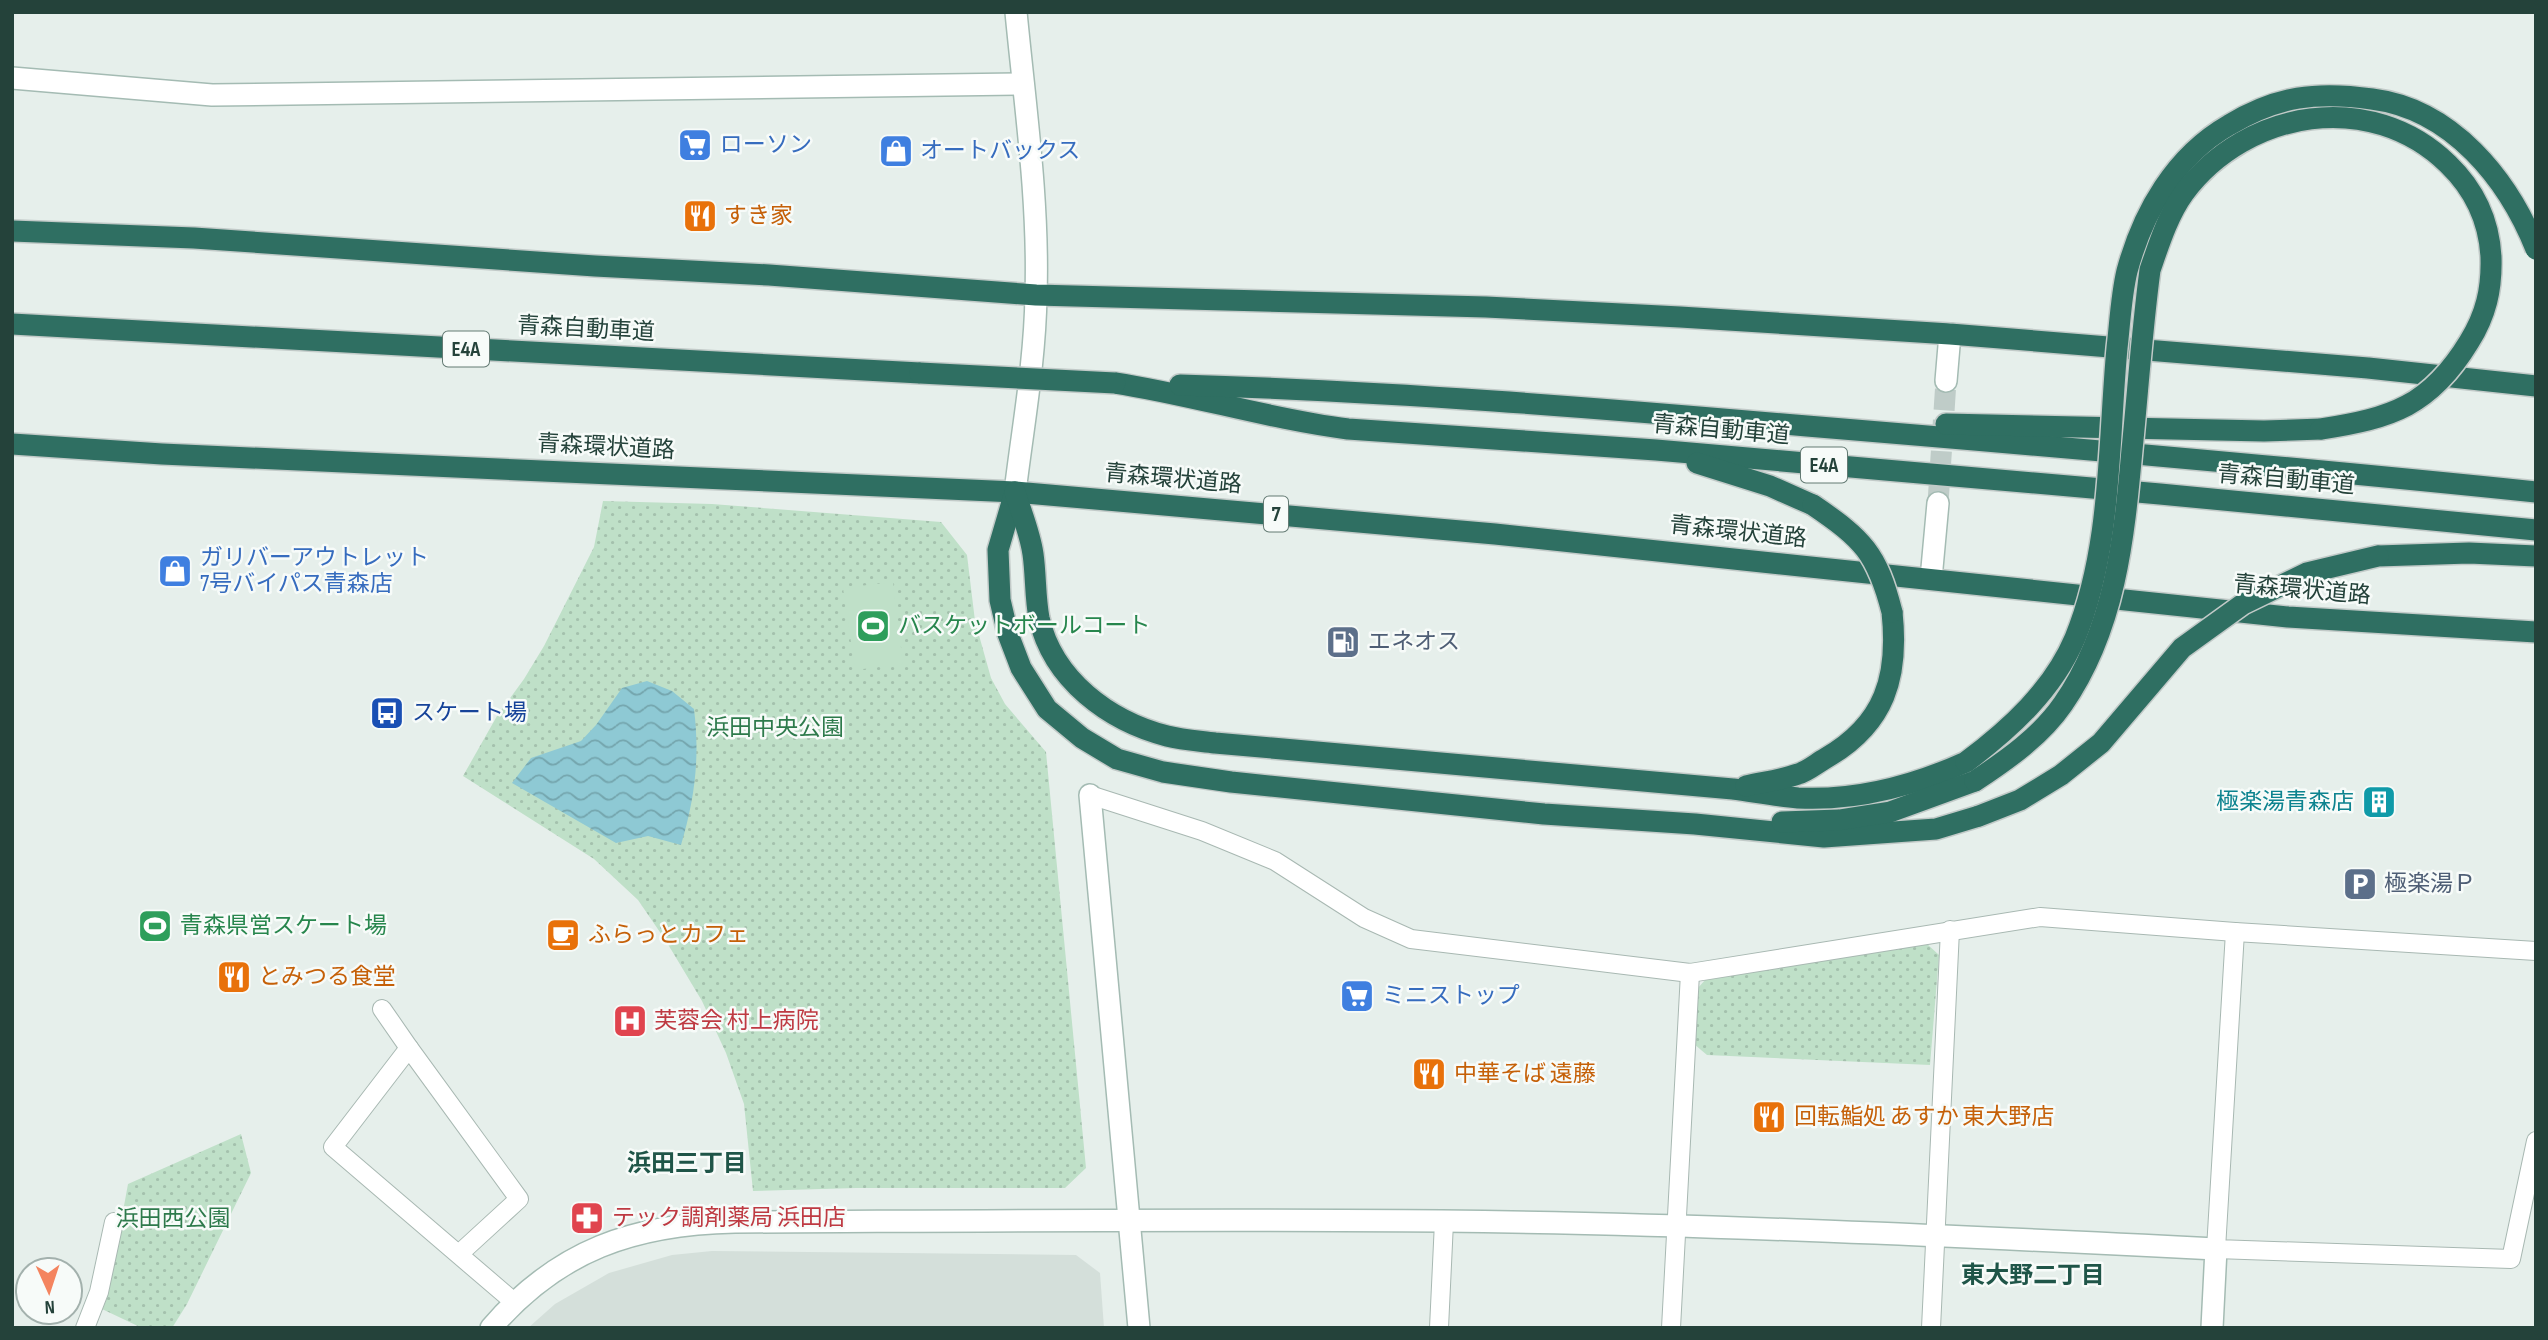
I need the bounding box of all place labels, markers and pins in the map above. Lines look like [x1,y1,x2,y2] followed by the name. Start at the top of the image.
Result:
[676,126,714,164] supermarket icon: ローソン
[720,131,812,159] place label: ローソン
[877,132,915,170] shop icon: オートバックス
[920,137,1080,165] place label: オートバックス
[681,197,719,235] restaurant icon: すき家
[724,202,793,230] place label: すき家
[200,544,429,598] place label: ガリバーアウトレット 7号バイパス青森店
[156,552,194,590] shop icon: ガリバーアウトレット 7号バイパス青森店
[854,607,892,645] sports icon: バスケットボールコート
[898,612,1151,640] place label: バスケットボールコート
[1324,623,1362,661] fuel station icon: エネオス
[1368,628,1460,656] place label: エネオス
[368,694,406,732] bus stop icon: スケート場
[412,699,527,727] place label: スケート場
[2360,783,2398,821] building icon: 極楽湯青森店
[2216,788,2354,816] place label: 極楽湯青森店
[2341,865,2379,903] parking icon: 極楽湯Ｐ
[2384,870,2476,898] place label: 極楽湯Ｐ
[136,907,174,945] sports icon: 青森県営スケート場
[180,912,387,940] place label: 青森県営スケート場
[544,916,582,954] cafe icon: ふらっとカフェ
[588,921,749,949] place label: ふらっとカフェ
[215,958,253,996] restaurant icon: とみつる食堂
[258,963,396,991] place label: とみつる食堂
[1338,977,1376,1015] supermarket icon: ミニストップ
[1382,982,1520,1010] place label: ミニストップ
[611,1002,649,1040] hospital icon: 芙蓉会 村上病院
[654,1007,819,1035] place label: 芙蓉会 村上病院
[1410,1055,1448,1093] restaurant icon: 中華そば 遠藤
[1454,1060,1596,1088] place label: 中華そば 遠藤
[1750,1098,1788,1136] restaurant icon: 回転鮨処 あすか 東大野店
[1794,1103,2054,1131] place label: 回転鮨処 あすか 東大野店
[568,1199,606,1237] pharmacy icon: テック調剤薬局 浜田店
[612,1204,846,1232] place label: テック調剤薬局 浜田店

